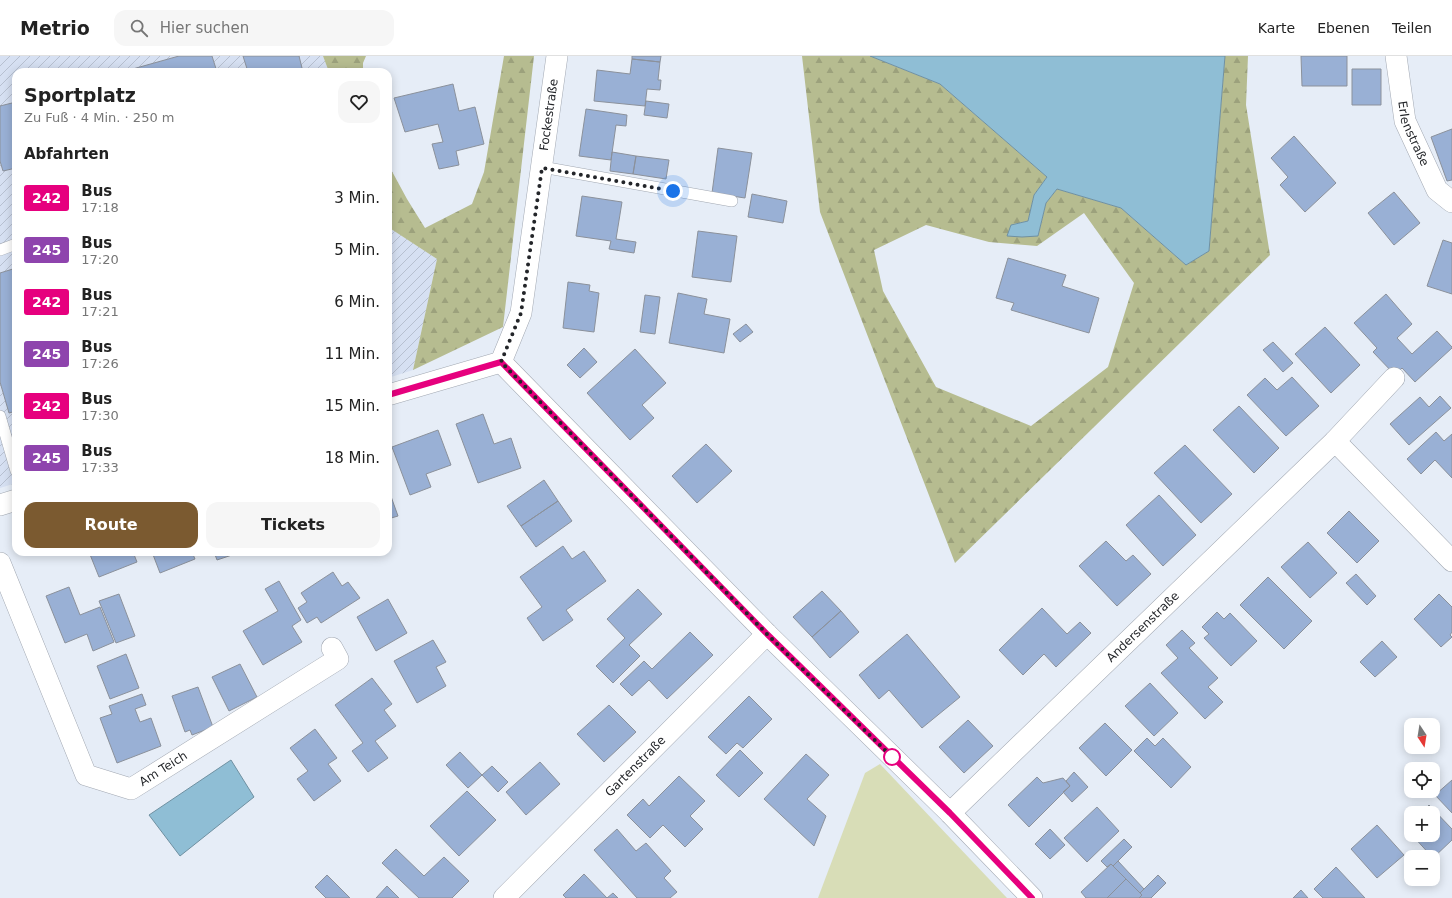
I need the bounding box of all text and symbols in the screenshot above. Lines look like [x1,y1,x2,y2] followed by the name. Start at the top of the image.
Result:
[114,10,394,46] search box
[20,17,90,39] text: Metrio
[128,17,150,39] icon: search
[160,19,249,37] text: Hier suchen
[1258,20,1295,36] text: Karte
[1317,20,1370,36] text: Ebenen
[1392,20,1432,36] text: Teilen
[537,78,561,152] street label: Fockestraße
[338,81,380,123] button: heart
[24,84,136,106] text: Sportplatz
[1395,100,1432,168] street label: Erlenstraße
[24,110,174,125] text: Zu Fuß · 4 Min. · 250 m
[24,145,109,163] text: Abfahrten
[663,181,683,201] your location
[81,182,112,200] text: Bus
[334,189,380,207] text: 3 Min.
[32,190,61,206] text: 242
[81,200,119,215] text: 17:18
[81,234,112,252] text: Bus
[334,241,380,259] text: 5 Min.
[32,242,61,258] text: 245
[81,252,119,267] text: 17:20
[81,286,112,304] text: Bus
[334,293,380,311] text: 6 Min.
[32,294,61,310] text: 242
[81,304,119,319] text: 17:21
[81,338,112,356] text: Bus
[325,345,380,363] text: 11 Min.
[32,346,61,362] text: 245
[81,356,119,371] text: 17:26
[81,390,112,408] text: Bus
[325,397,380,415] text: 15 Min.
[32,398,61,414] text: 242
[81,408,119,423] text: 17:30
[81,442,112,460] text: Bus
[325,449,380,467] text: 18 Min.
[32,450,61,466] text: 245
[81,460,119,475] text: 17:33
[24,502,198,548] button: Route
[206,502,380,548] button: Tickets
[1104,589,1182,665] street label: Andersenstraße
[1404,718,1440,754] north arrow
[1404,718,1440,886] map controls
[602,733,668,799] street label: Gartenstraße
[137,748,190,789] street label: Am Teich
[883,748,901,766] unlabelled marker
[1404,762,1440,798] button: locate
[1404,806,1440,842] button: +
[1404,850,1440,886] button: −

